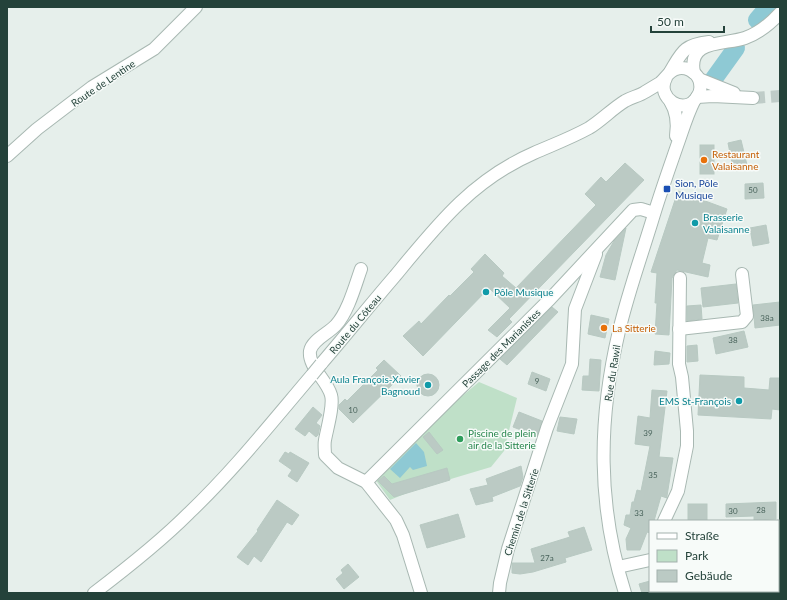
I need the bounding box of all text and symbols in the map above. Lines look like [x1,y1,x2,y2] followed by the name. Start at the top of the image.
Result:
[651,8,724,34] scale bar
[657,14,684,29] text: 50 m
[69,57,137,109] street label: Route de Lentine
[712,148,760,172] place label: Restaurant Valaisanne
[699,155,709,165] marker: Restaurant Valaisanne
[675,177,718,201] place label: Sion, Pôle Musique
[662,184,672,194] marker: Sion, Pôle Musique
[748,185,758,195] house number: 50
[703,211,749,235] place label: Brasserie Valaisanne
[690,218,700,228] marker: Brasserie Valaisanne
[494,286,554,298] place label: Pôle Musique
[481,287,491,297] marker: Pôle Musique
[327,292,383,356] street label: Route du Côteau
[459,306,543,390] street label: Passage des Marianistes
[760,313,774,323] house number: 38a
[612,322,656,334] place label: La Sitterie
[599,323,609,333] marker: La Sitterie
[728,335,738,345] house number: 38
[602,344,622,402] street label: Rue du Rawil
[330,373,420,397] place label: Aula François-Xavier Bagnoud
[535,376,540,386] house number: 9
[423,380,433,390] marker: Aula François-Xavier Bagnoud
[659,395,731,407] place label: EMS St-François
[734,396,744,406] marker: EMS St-François
[348,405,358,415] house number: 10
[468,427,536,451] place label: Piscine de plein air de la Sitterie
[643,428,653,438] house number: 39
[455,434,465,444] marker: Piscine de plein air de la Sitterie
[501,467,541,557] street label: Chemin de la Sitterie
[648,470,658,480] house number: 35
[756,505,766,515] house number: 28
[728,506,738,516] house number: 30
[634,508,644,518] house number: 33
[649,520,779,592] legend
[685,528,719,543] text: Straße
[685,548,709,563] text: Park
[540,553,554,563] house number: 27a
[685,568,732,583] text: Gebäude

